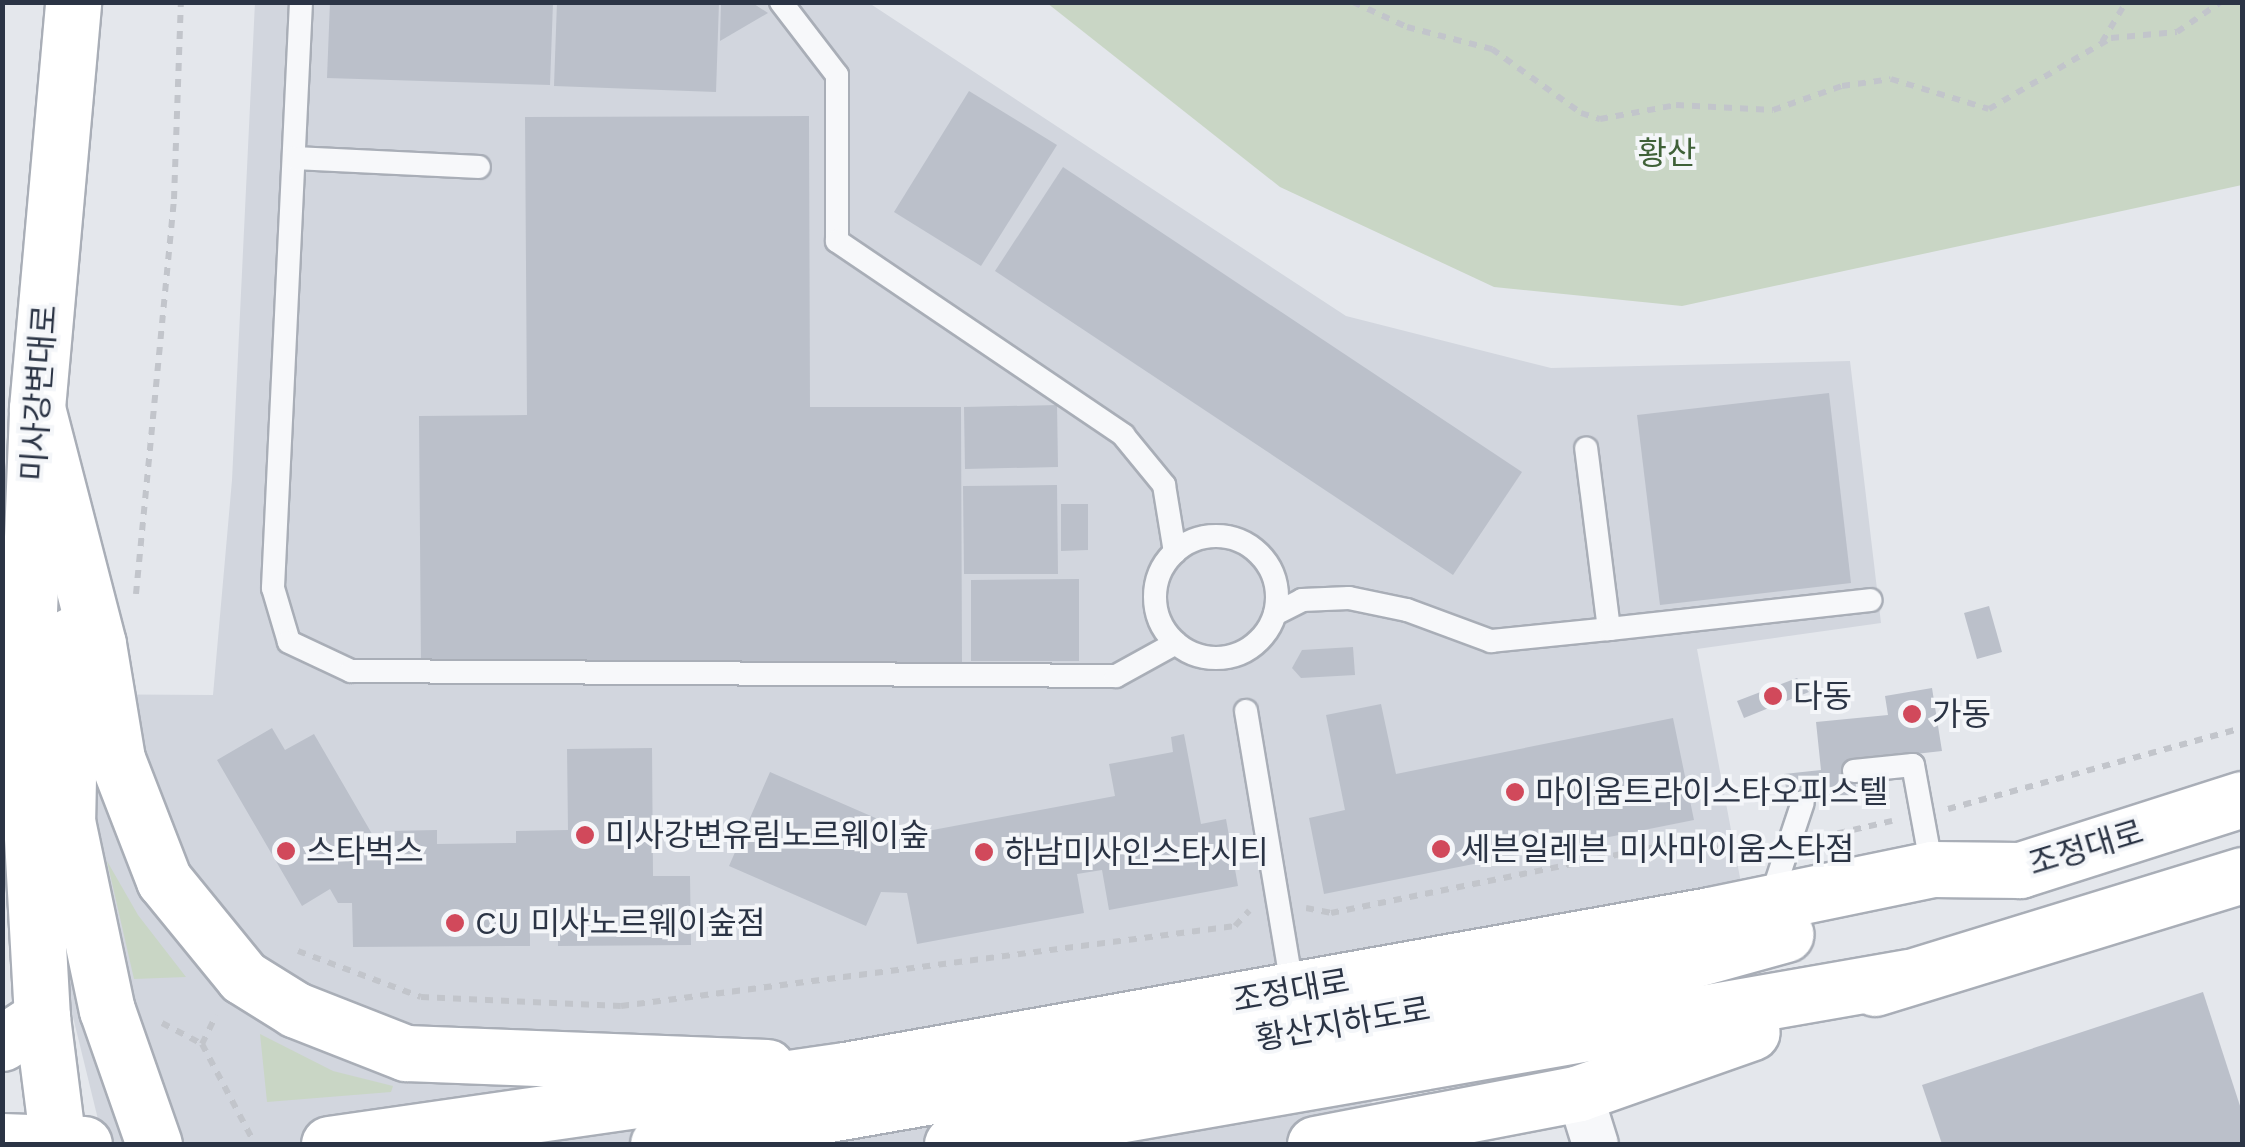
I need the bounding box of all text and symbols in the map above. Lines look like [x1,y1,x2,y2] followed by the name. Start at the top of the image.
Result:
[1638,134,1696,172] park label: 황산
[14,304,64,482] street label: 미사강변대로
[1793,677,1852,715] place label: 다동
[1762,685,1784,707] marker: 다동
[1932,695,1991,733] place label: 가동
[1901,703,1923,725] marker: 가동
[1535,773,1888,811] place label: 마이움트라이스타오피스텔
[1504,781,1526,803] marker: 마이움트라이스타오피스텔
[2024,812,2148,884] street label: 조정대로
[605,816,929,854] place label: 미사강변유림노르웨이숲
[574,824,596,846] marker: 미사강변유림노르웨이숲
[1461,830,1855,868] place label: 세븐일레븐 미사마이움스타점
[306,832,424,870] place label: 스타벅스
[1004,833,1269,871] place label: 하남미사인스타시티
[1430,838,1452,860] marker: 세븐일레븐 미사마이움스타점
[275,840,297,862] marker: 스타벅스
[973,841,995,863] marker: 하남미사인스타시티
[475,904,766,942] place label: CU 미사노르웨이숲점
[444,912,466,934] marker: CU 미사노르웨이숲점
[1230,962,1352,1020] street label: 조정대로
[1253,990,1433,1058] street label: 황산지하도로

